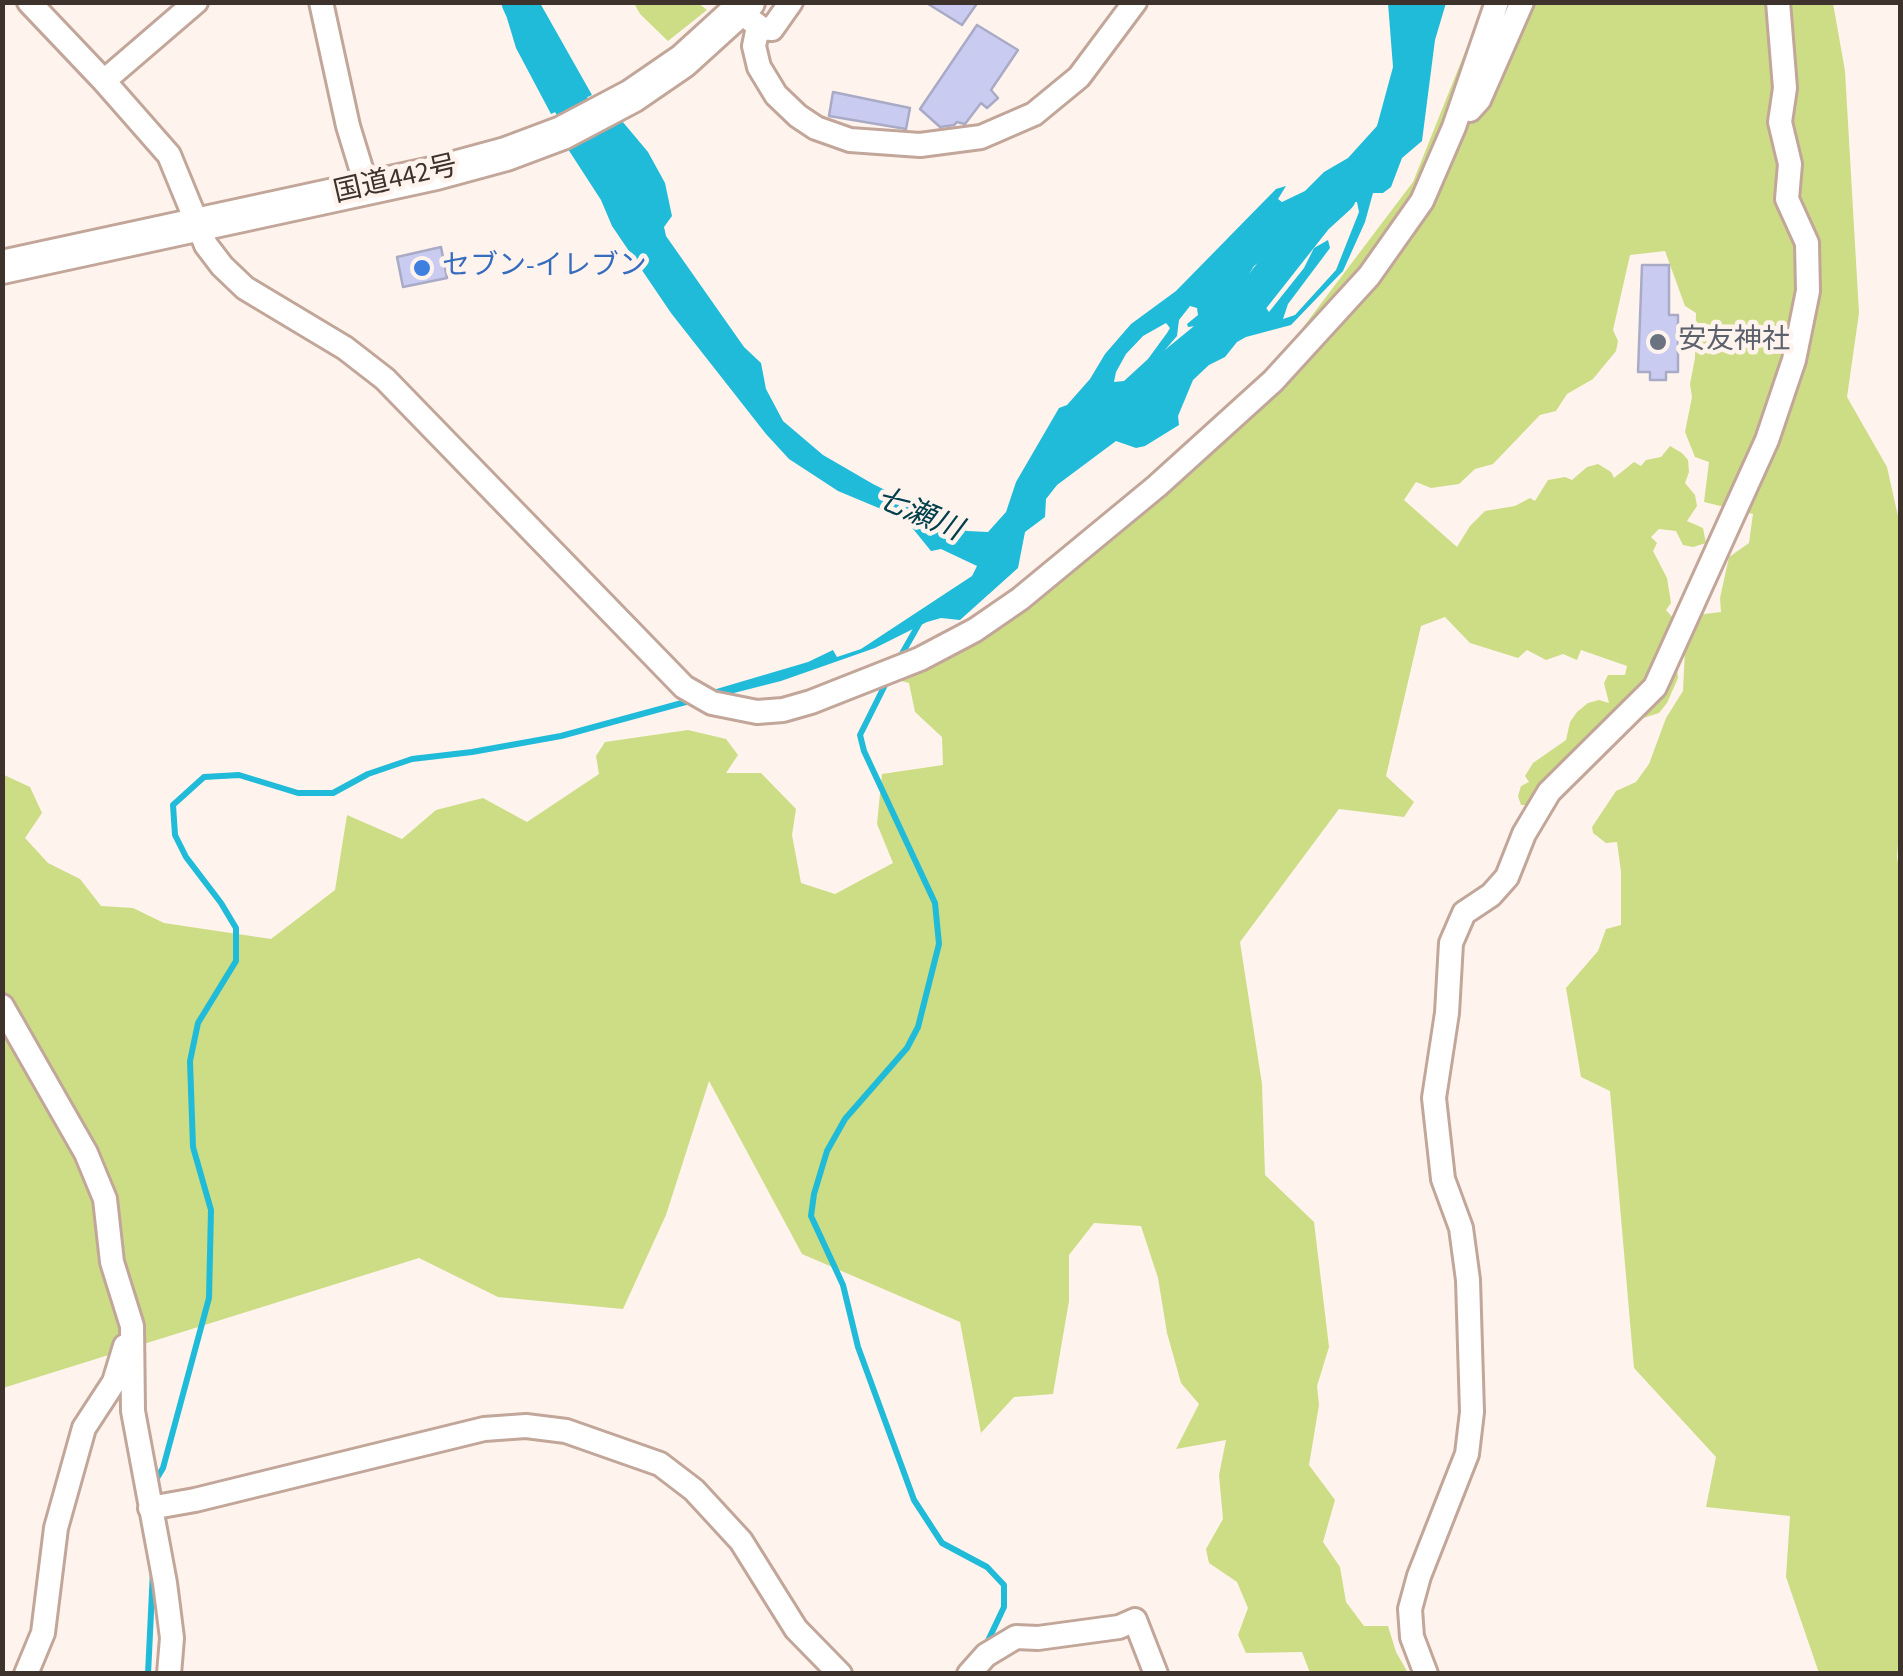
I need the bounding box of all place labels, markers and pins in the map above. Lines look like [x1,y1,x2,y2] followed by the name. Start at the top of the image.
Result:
[442,251,647,285] place label: セブン-イレブン
[411,257,433,279] marker: セブン-イレブン
[1678,325,1790,359] place label: 安友神社
[1647,331,1669,353] marker: 安友神社

